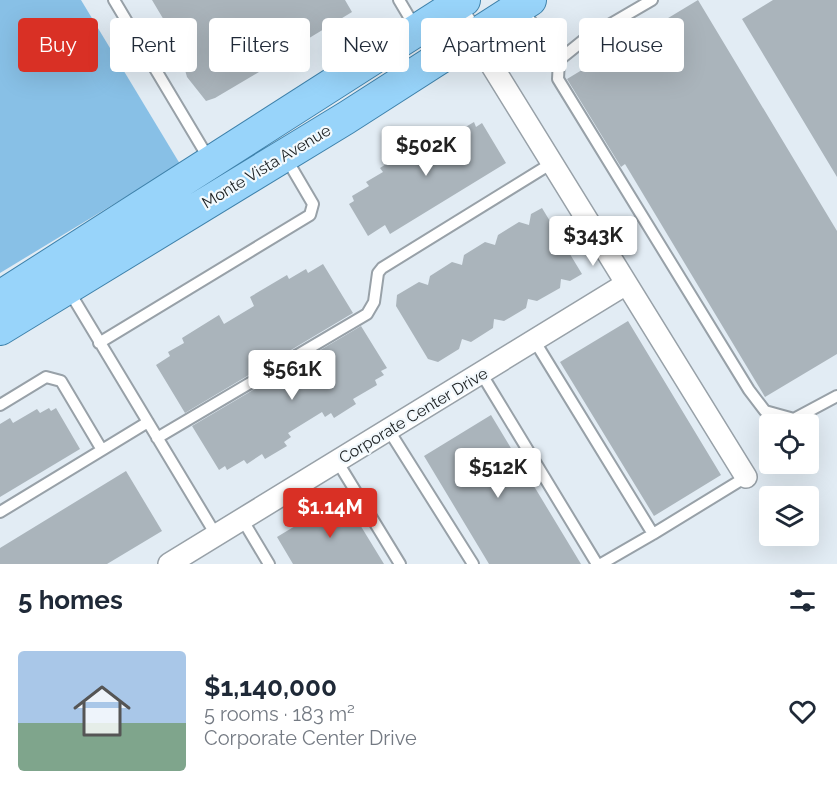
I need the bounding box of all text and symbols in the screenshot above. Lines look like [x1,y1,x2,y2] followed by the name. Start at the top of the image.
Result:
[18,18,98,72] chip: Buy
[110,18,197,72] chip: Rent
[209,18,310,72] chip: Filters
[322,18,409,72] chip: New
[421,18,567,72] chip: Apartment
[579,18,684,72] chip: House
[198,121,334,212] street label: Monte Vista Avenue
[384,126,468,177] pin: $502K
[396,133,456,157] text: $502K
[551,216,635,267] pin: $343K
[563,223,623,247] text: $343K
[250,350,334,401] pin: $561K
[262,357,322,381] text: $561K
[335,363,491,467] street label: Corporate Center Drive
[759,414,819,546] map controls
[759,414,819,474] button: locate
[456,448,540,499] pin: $512K
[469,455,527,479] text: $512K
[759,486,819,546] button: layers
[281,488,379,539] pin: $1.14M
[297,495,363,519] text: $1.14M
[786,584,819,617] icon: filters
[18,585,123,615] text: 5 homes
[204,672,337,702] text: $1,140,000
[66,675,138,747] icon: home
[786,695,819,728] icon: heart
[204,702,355,726] text: 5 rooms · 183 m²
[204,726,417,750] text: Corporate Center Drive

